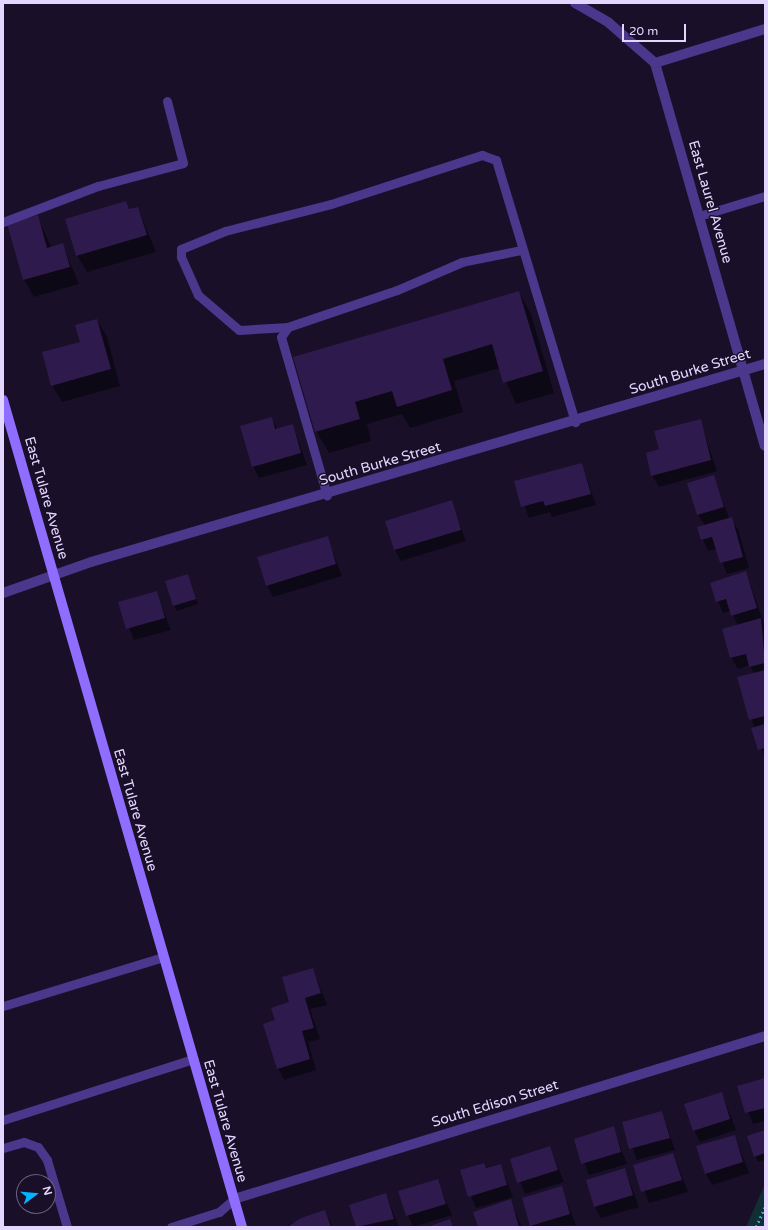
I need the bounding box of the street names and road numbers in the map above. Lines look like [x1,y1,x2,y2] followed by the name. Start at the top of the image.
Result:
[684,139,736,265] street label: East Laurel Avenue
[627,346,753,398] street label: South Burke Street
[20,435,72,561] street label: East Tulare Avenue
[317,439,443,489] street label: South Burke Street
[109,747,161,873] street label: East Tulare Avenue
[199,1058,251,1184] street label: East Tulare Avenue
[430,1077,560,1131] street label: South Edison Street

